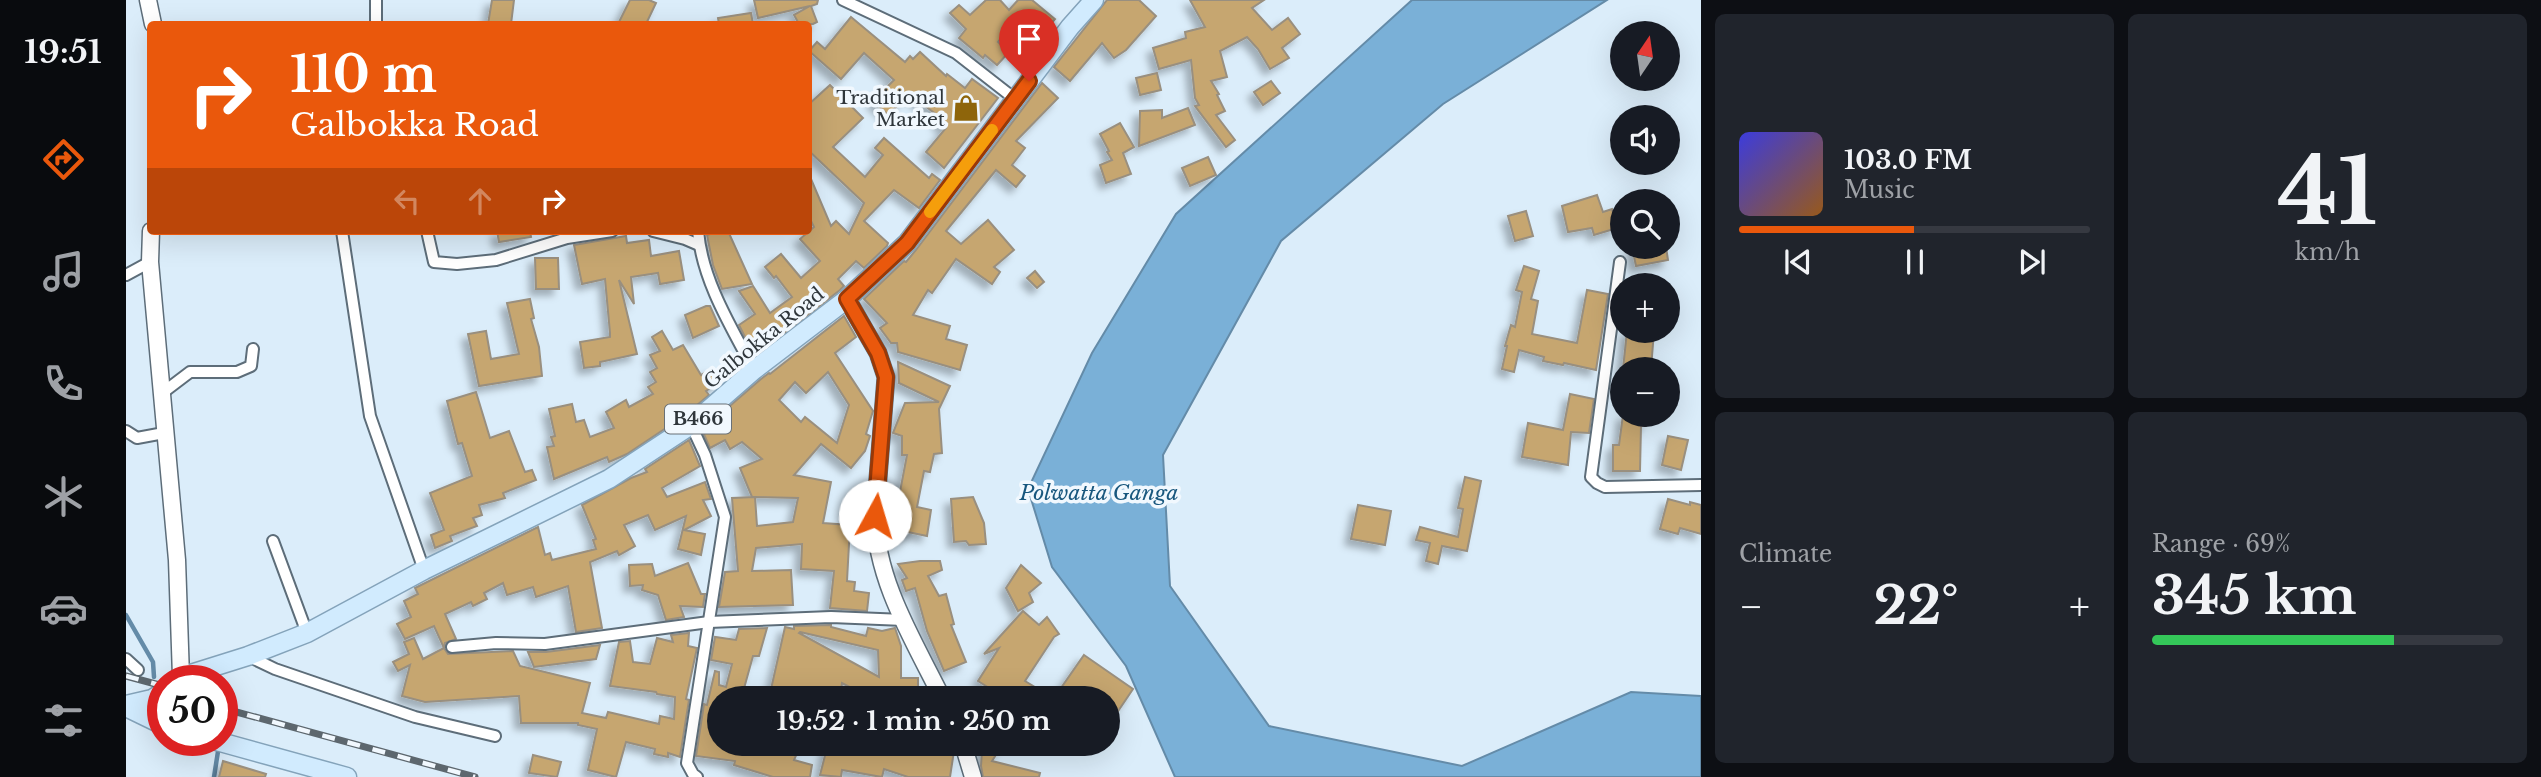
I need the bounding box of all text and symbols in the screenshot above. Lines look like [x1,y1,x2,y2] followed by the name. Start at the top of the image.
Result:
[999,9,1059,81] pin
[1010,20,1048,58] icon: arrive
[1610,21,1680,91] north arrow
[1610,21,1680,427] map controls
[24,32,102,72] text: 19:51
[290,44,437,105] text: 110 m
[175,49,266,140] icon: right
[836,86,946,131] place label: Traditional Market
[951,93,981,123] shop icon: Traditional Market
[290,105,539,145] text: Galbokka Road
[1610,105,1680,175] button: sound
[39,135,88,184] icon: directions
[2277,136,2378,249] text: 41
[1844,144,1972,176] text: 103.0 FM
[1844,176,1915,204] text: Music
[388,182,426,220] icon: left
[461,182,499,220] icon: ahead
[534,182,572,220] icon: right
[1610,189,1680,259] button: search
[2295,238,2360,266] text: km/h
[1779,243,1817,281] icon: previous
[1896,243,1934,281] icon: pause
[2013,243,2051,281] icon: next
[39,247,88,296] icon: music
[1610,273,1680,343] button: +
[699,282,829,393] street label: Galbokka Road
[1610,357,1680,427] button: −
[39,359,88,408] icon: phone
[665,404,731,433] road number: B466
[39,472,88,521] icon: climate
[838,479,912,553] position arrow
[1019,480,1179,506] water label: Polwatta Ganga
[2152,530,2290,558] text: Range · 69%
[1739,540,1832,568] text: Climate
[2152,564,2356,628] text: 345 km
[1874,574,1959,638] text: 22°
[1739,583,1763,630] text: −
[2069,583,2090,630] text: +
[39,584,88,633] icon: car
[147,665,238,756] speed limit sign: 50
[39,696,88,745] icon: filters
[777,705,1050,737] text: 19:52 · 1 min · 250 m

